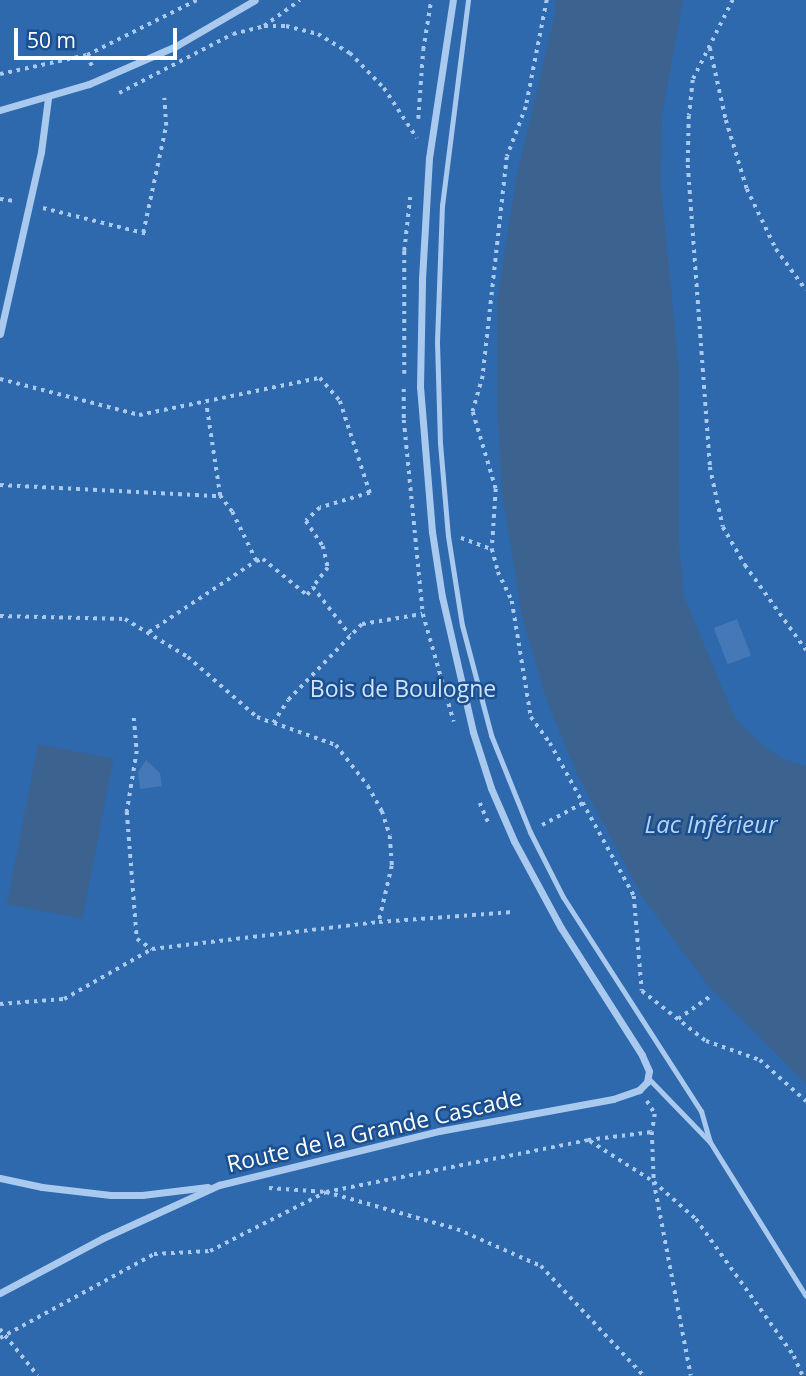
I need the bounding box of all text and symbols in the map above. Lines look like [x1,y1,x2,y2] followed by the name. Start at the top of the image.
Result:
[18,14,180,58] scale bar
[27,26,76,54] text: 50 m
[310,674,496,702] park label: Bois de Boulogne
[645,810,777,838] water label: Lac Inférieur
[224,1083,524,1177] street label: Route de la Grande Cascade

